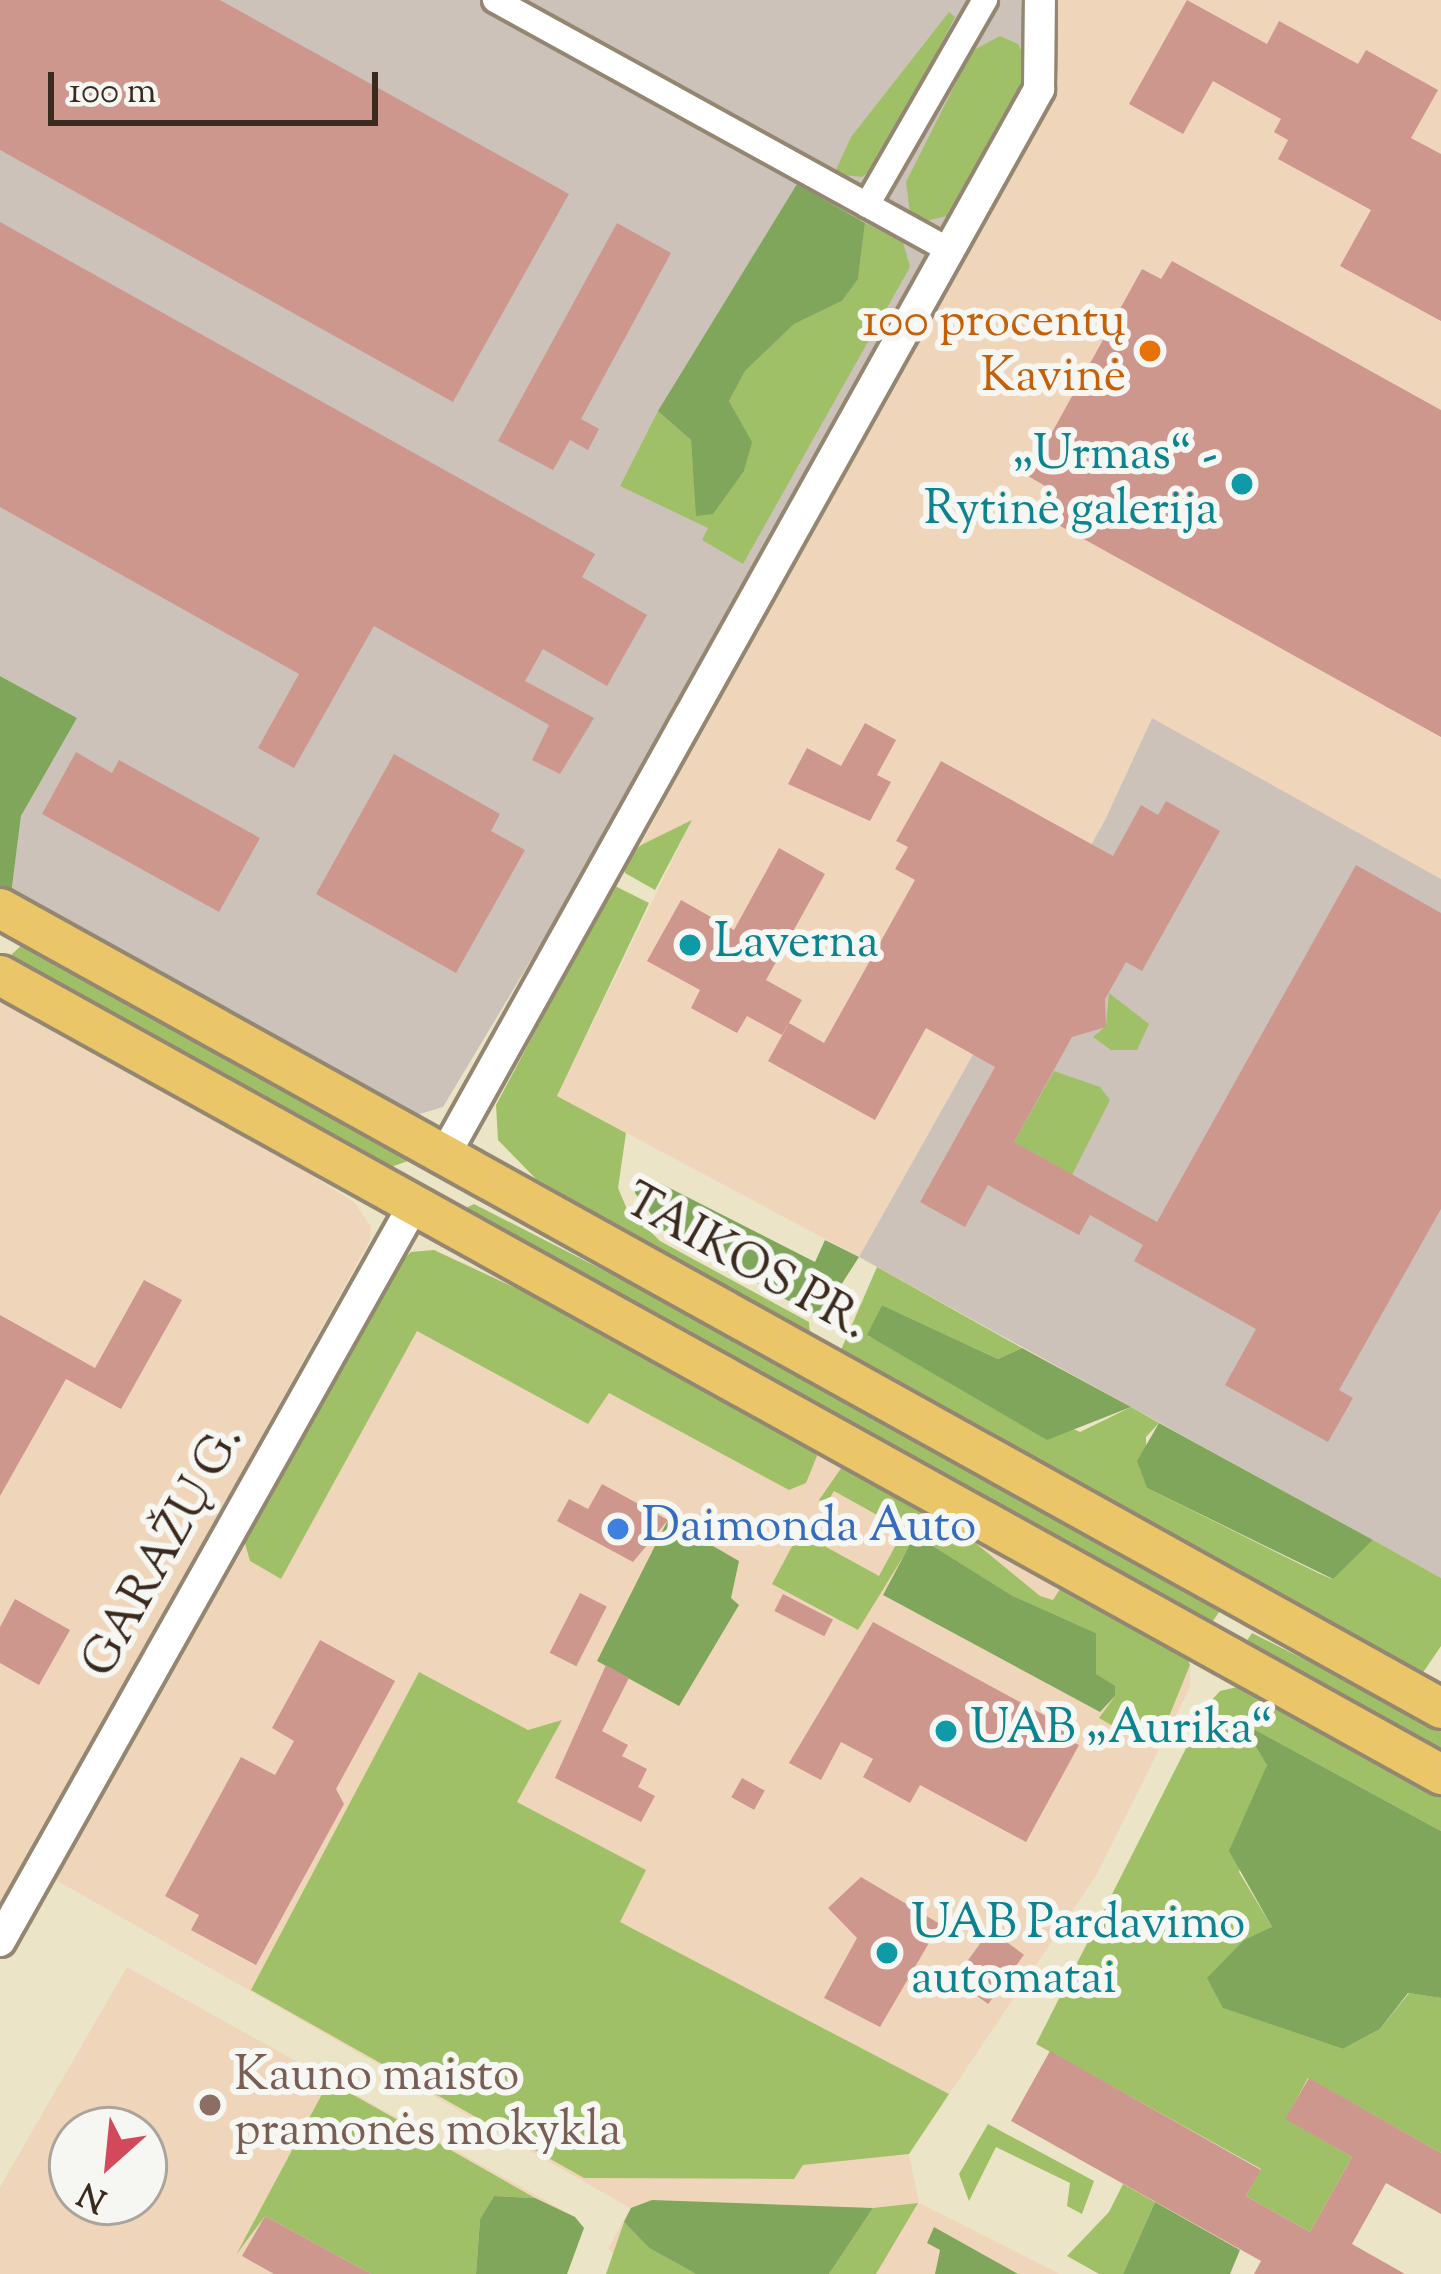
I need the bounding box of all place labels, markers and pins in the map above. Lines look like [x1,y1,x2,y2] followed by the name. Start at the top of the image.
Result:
[862,294,1126,407] place label: 100 procentų Kavinė
[1137,338,1163,364] marker: 100 procentų Kavinė
[924,427,1218,540] place label: „Urmas“ - Rytinė galerija
[1229,471,1255,497] marker: „Urmas“ - Rytinė galerija
[714,916,879,974] place label: Laverna
[677,932,703,958] marker: Laverna
[642,1500,976,1558] place label: Daimonda Auto
[605,1516,631,1542] marker: Daimonda Auto
[970,1702,1273,1760] place label: UAB „Aurika“
[933,1718,959,1744] marker: UAB „Aurika“
[911,1896,1245,2009] place label: UAB Pardavimo automatai
[874,1940,900,1966] marker: UAB Pardavimo automatai
[234,2048,621,2161] place label: Kauno maisto pramonės mokykla
[197,2092,223,2118] marker: Kauno maisto pramonės mokykla

